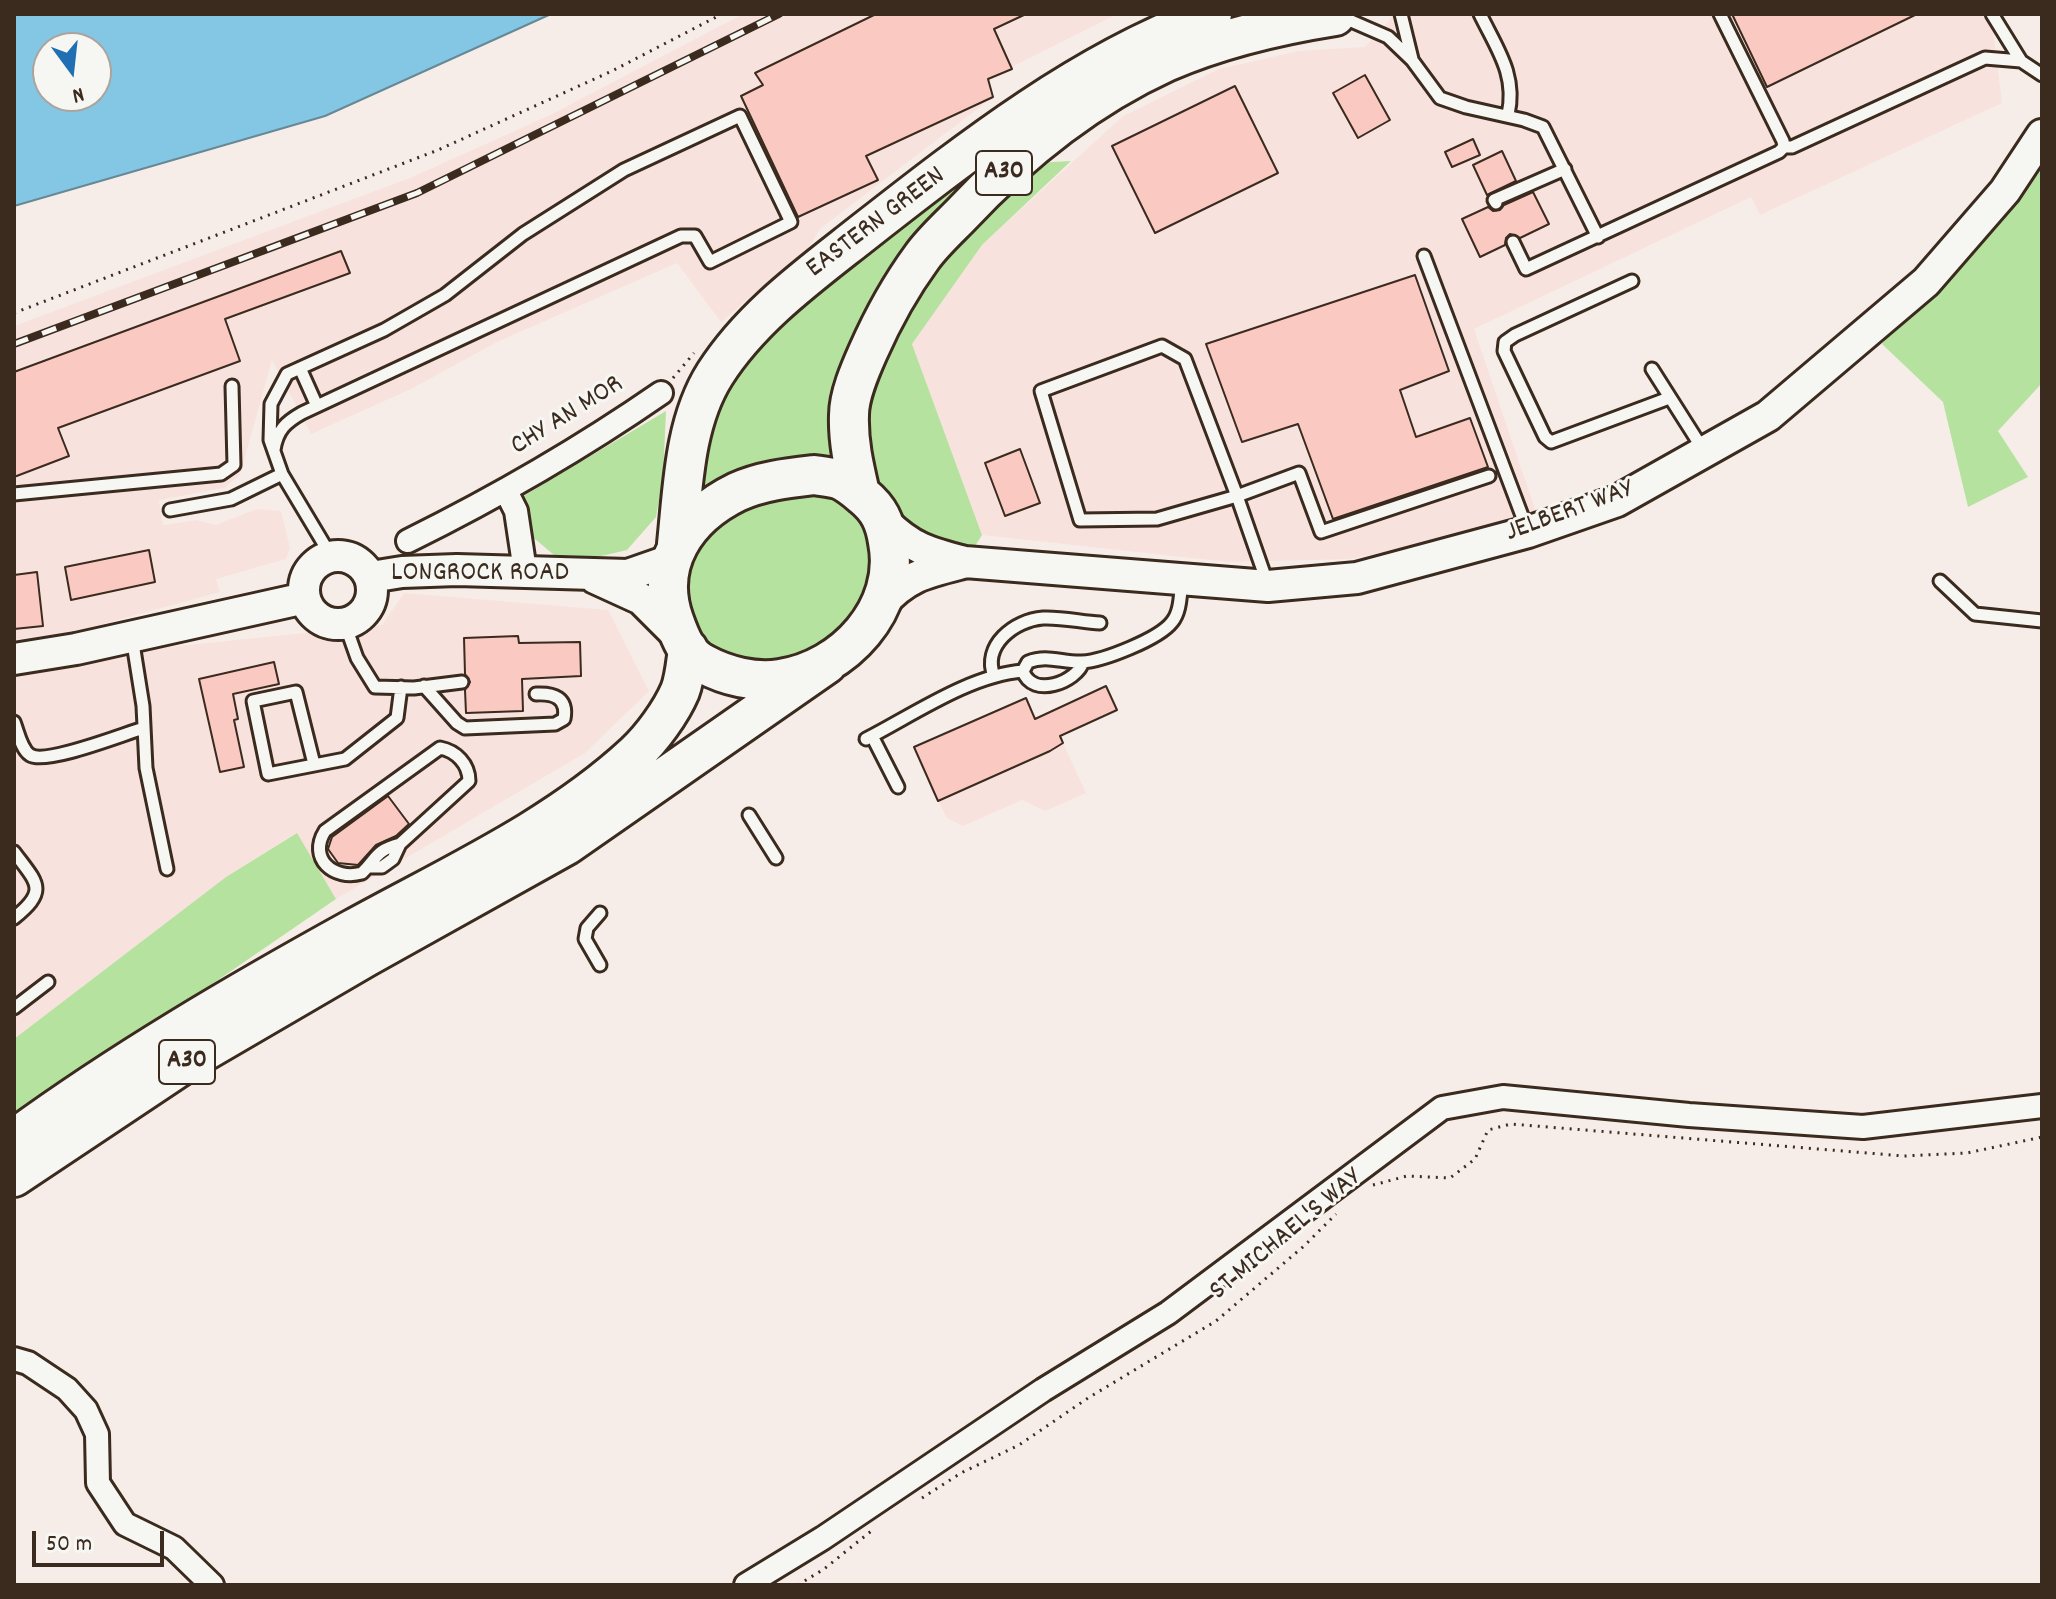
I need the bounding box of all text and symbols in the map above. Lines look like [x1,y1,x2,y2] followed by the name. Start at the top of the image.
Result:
[32,32,112,112] north arrow
[69,77,87,110] text: N
[976,151,1032,195] road number: A30
[801,161,953,287] street label: EASTERN GREEN
[505,369,631,465] street label: CHY AN MOR
[1502,474,1638,552] street label: JELBERT WAY
[391,558,569,592] street label: LONGROCK ROAD
[159,1040,215,1084] road number: A30
[1204,1163,1370,1309] street label: ST MICHAEL'S WAY
[36,1515,168,1565] scale bar
[46,1528,92,1562] text: 50 m

